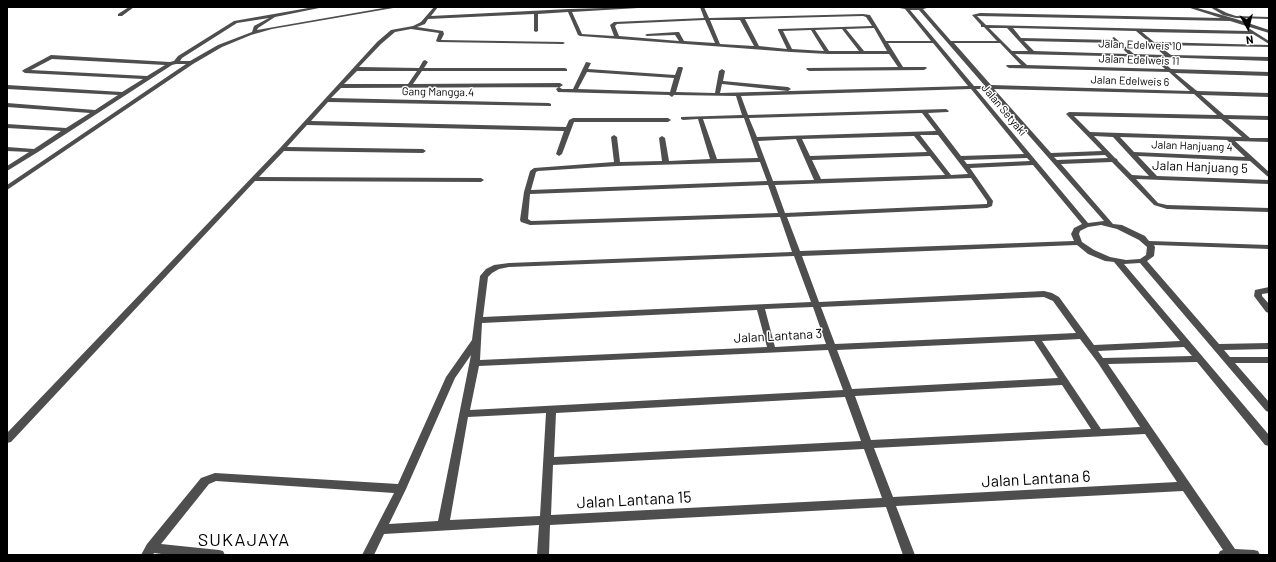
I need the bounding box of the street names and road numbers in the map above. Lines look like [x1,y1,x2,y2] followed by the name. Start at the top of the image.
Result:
[1098,37,1182,53] street label: Jalan Edelweis 10
[1098,52,1180,68] street label: Jalan Edelweis 11
[1090,73,1170,89] street label: Jalan Edelweis 6
[979,81,1029,139] street label: Jalan Setyaki
[402,85,474,99] street label: Gang Mangga.4
[1151,138,1233,154] street label: Jalan Hanjuang 4
[1152,158,1248,176] street label: Jalan Hanjuang 5
[733,326,823,346] street label: Jalan Lantana 3
[981,467,1091,491] street label: Jalan Lantana 6
[576,487,692,513] street label: Jalan Lantana 15

